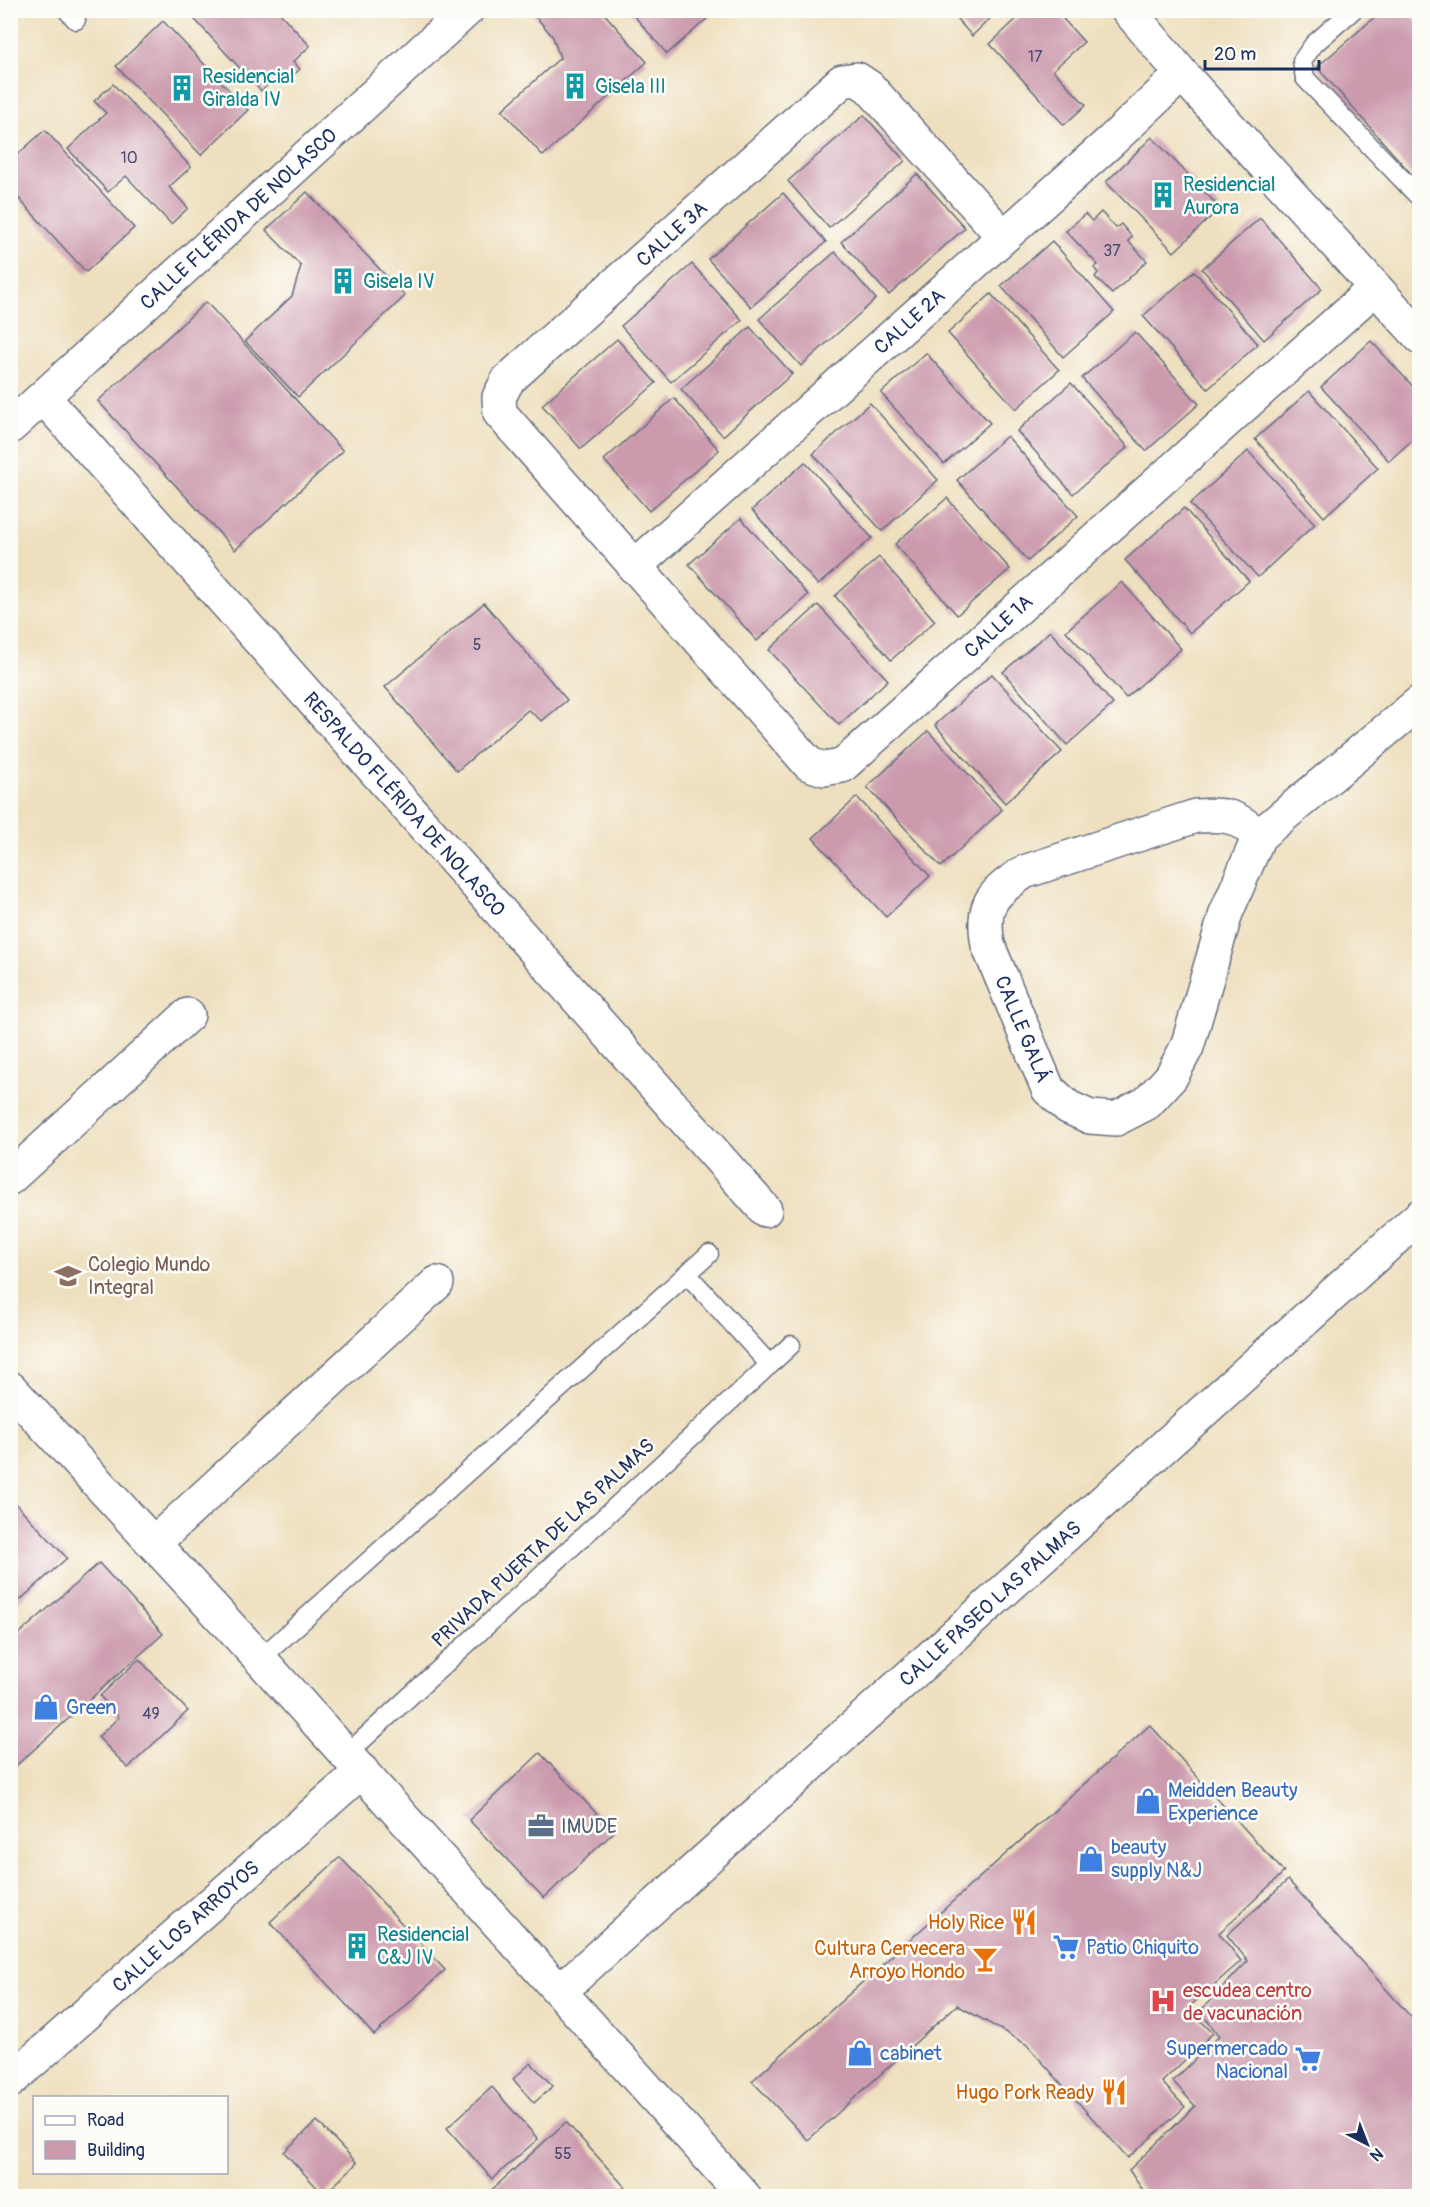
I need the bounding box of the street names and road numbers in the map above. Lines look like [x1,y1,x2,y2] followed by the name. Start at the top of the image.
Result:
[135,123,342,315] street label: CALLE FLÉRIDA DE NOLASCO
[631,196,713,272] street label: CALLE 3A
[869,283,950,359] street label: CALLE 2A
[959,589,1038,663] street label: CALLE 1A
[298,687,511,921] street label: RESPALDO FLÉRIDA DE NOLASCO
[990,972,1056,1086] street label: CALLE GALÁ
[426,1433,660,1653] street label: PRIVADA PUERTA DE LAS PALMAS
[894,1515,1086,1692] street label: CALLE PASEO LAS PALMAS
[107,1855,264,1998] street label: CALLE LOS ARROYOS

